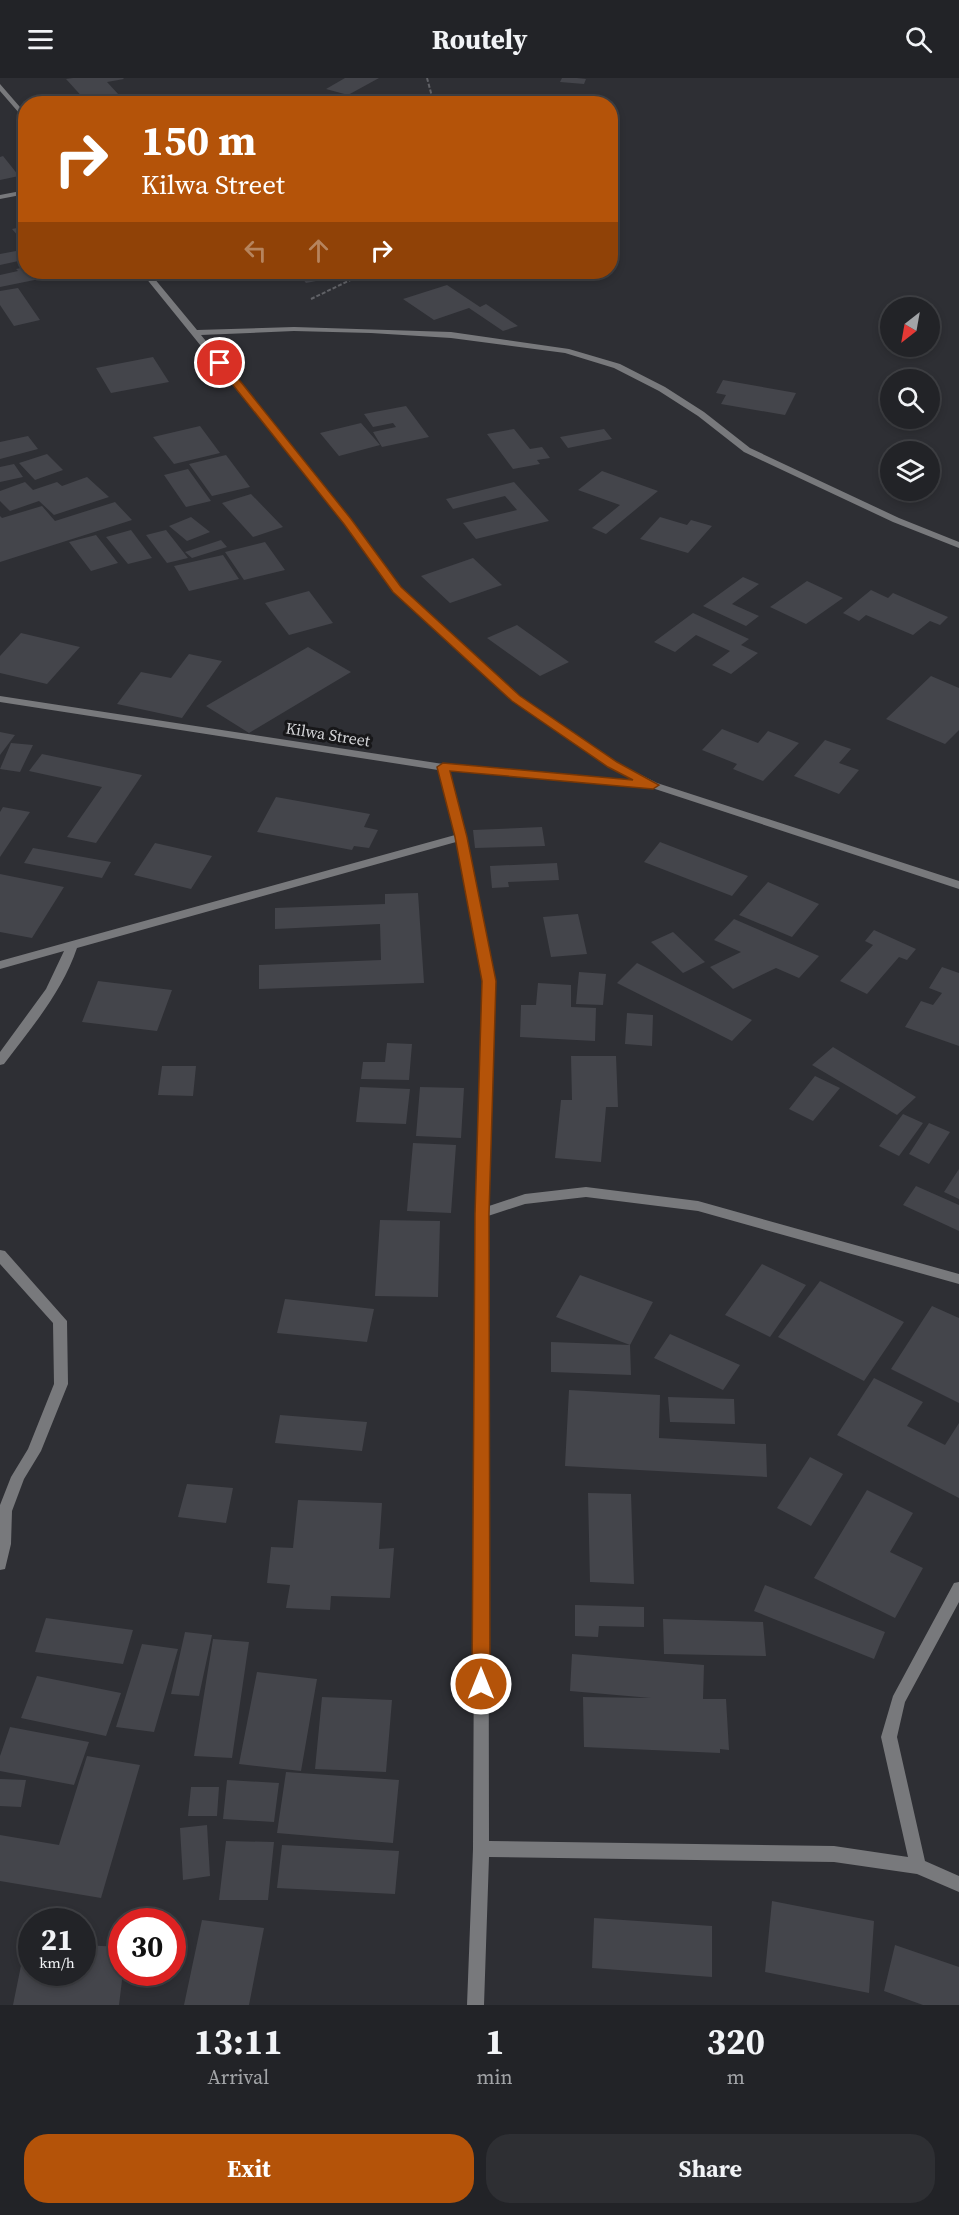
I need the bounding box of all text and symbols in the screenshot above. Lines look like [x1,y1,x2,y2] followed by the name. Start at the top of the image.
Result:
[432,21,527,58] text: Routely
[24,23,57,56] icon: menu
[902,23,935,56] icon: search
[141,111,256,169] text: 150 m
[42,120,120,198] icon: right
[141,166,285,203] text: Kilwa Street
[239,234,272,267] icon: left
[302,234,335,267] icon: ahead
[365,234,398,267] icon: right
[880,297,940,357] north arrow
[880,297,940,501] map controls
[194,337,245,388] pin
[203,346,236,379] icon: arrive
[880,369,940,429] button: search
[880,441,940,501] button: layers
[284,716,373,752] street label: Kilwa Street
[449,1652,513,1716] position arrow
[108,1908,186,1986] speed limit sign: 30
[41,1919,73,1960] text: 21
[39,1952,75,1973] text: km/h
[194,2017,283,2066] text: 13:11
[485,2017,504,2066] text: 1
[707,2017,765,2066] text: 320
[207,2063,269,2091] text: Arrival
[477,2063,513,2091] text: min
[727,2063,745,2091] text: m
[24,2134,474,2203] button: Exit
[486,2134,935,2203] button: Share

